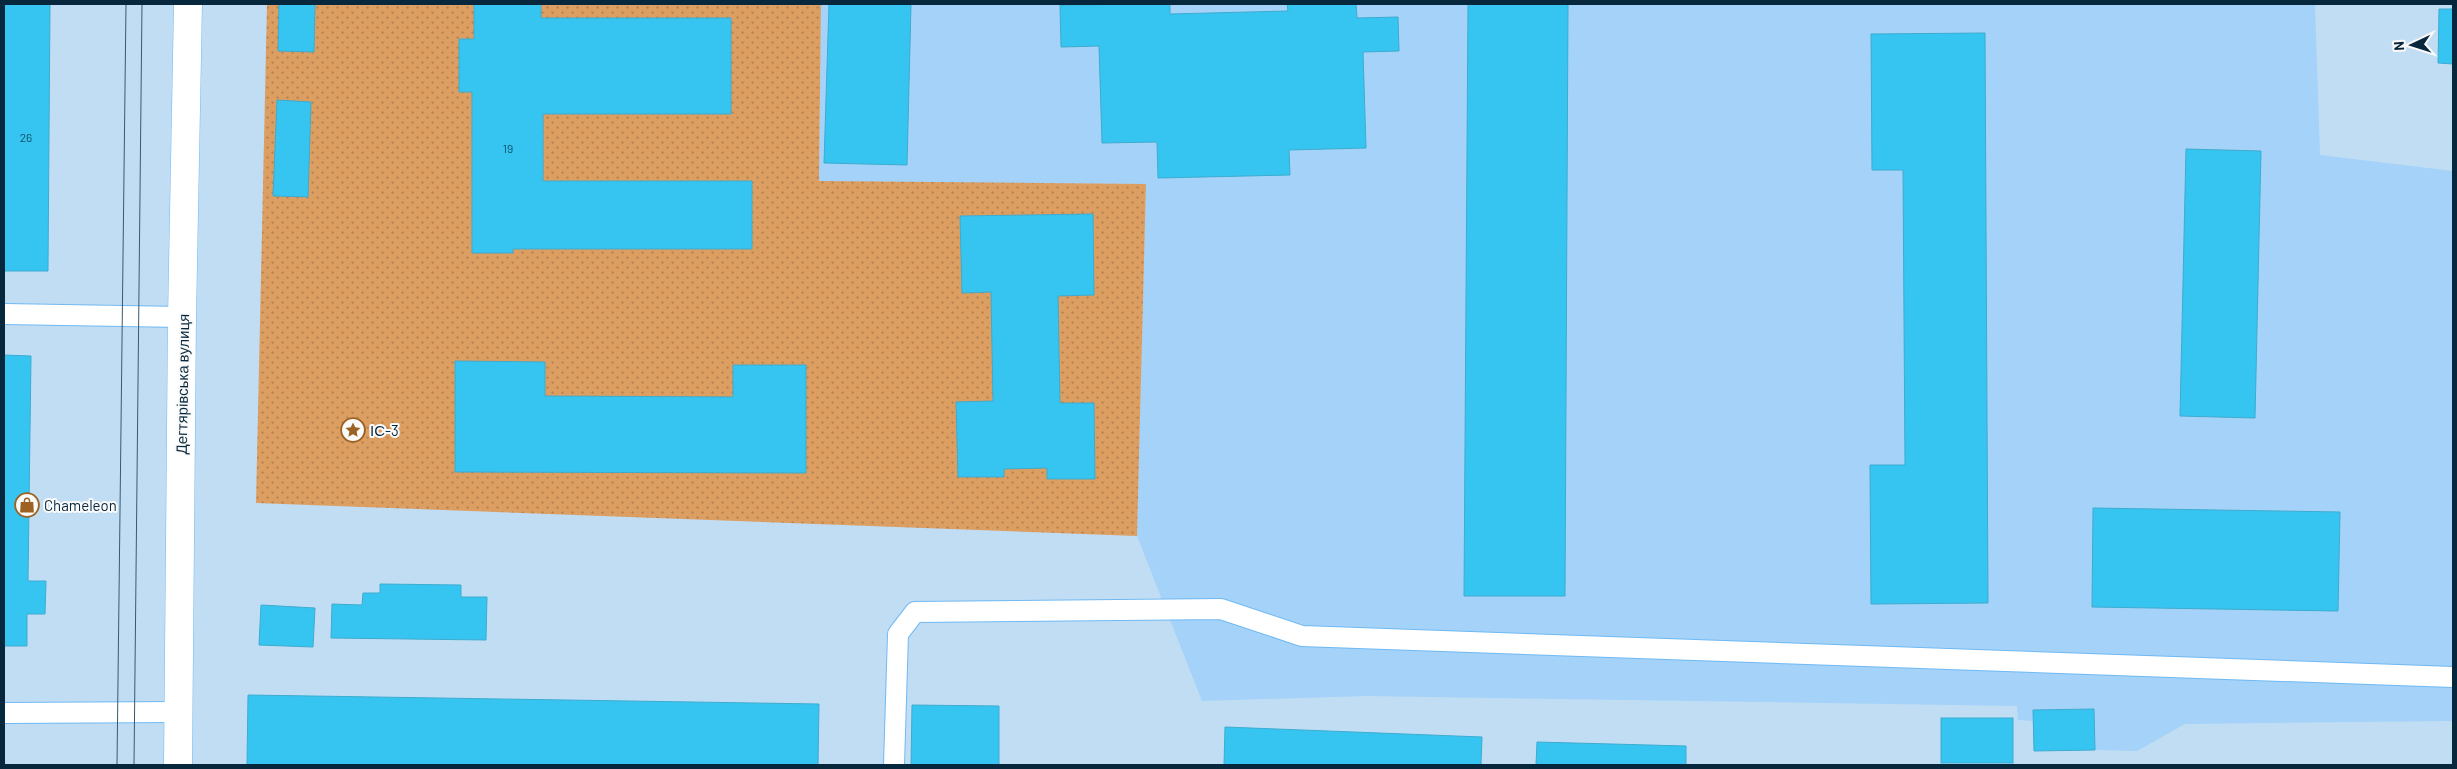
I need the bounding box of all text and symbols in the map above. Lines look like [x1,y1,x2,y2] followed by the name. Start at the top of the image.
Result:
[2387,20,2437,70] north arrow
[2390,41,2407,51] text: N
[20,130,32,144] house number: 26
[503,141,513,155] house number: 19
[172,314,192,454] street label: Дегтярівська вулиця
[340,417,366,443] place icon: ІС-3
[370,421,399,439] place label: ІС-3
[14,492,40,518] shop icon: Chameleon
[44,496,117,514] place label: Chameleon

